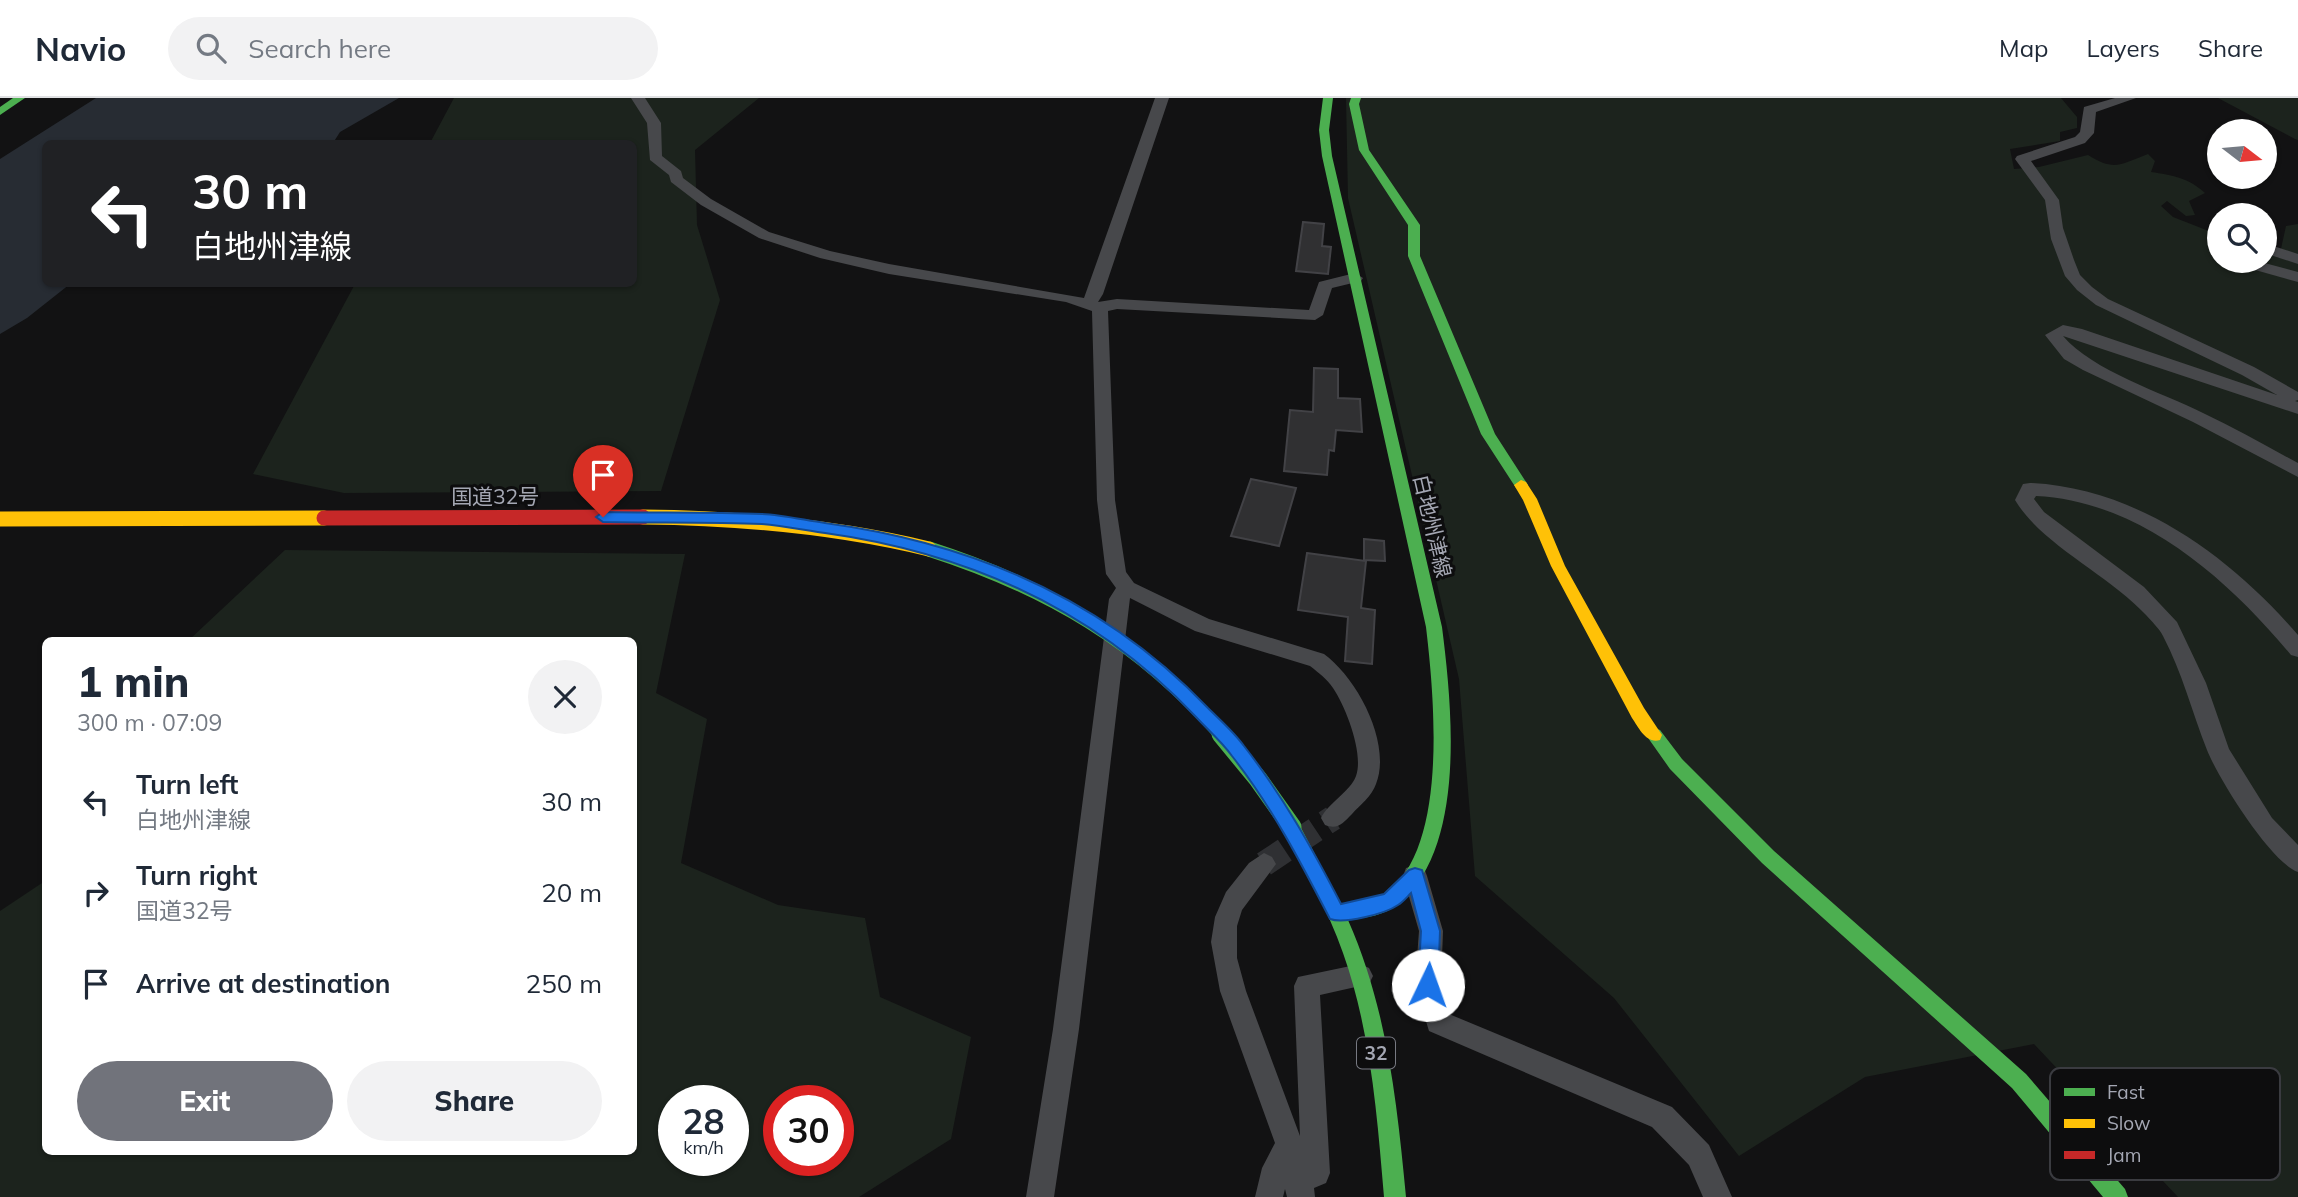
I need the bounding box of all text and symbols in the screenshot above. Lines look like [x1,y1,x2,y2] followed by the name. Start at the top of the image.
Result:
[168,17,658,80] search box
[35,28,126,69] text: Navio
[192,29,230,67] icon: search
[248,32,391,65] text: Search here
[1999,33,2048,63] text: Map
[2086,33,2160,63] text: Layers
[2198,33,2263,63] text: Share
[2207,119,2277,189] north arrow
[2207,119,2277,273] map controls
[192,160,308,221] text: 30 m
[77,168,168,259] icon: left
[2207,203,2277,273] button: search
[192,226,352,266] text: 白地州津線
[573,445,633,517] pin
[584,456,622,494] icon: arrive
[1408,472,1457,580] street label: 白地州津線
[451,483,539,509] street label: 国道32号
[77,655,190,708] text: 1 min
[528,660,602,734] button: close
[77,708,222,737] text: 300 m · 07:09
[136,768,238,801] text: Turn left
[77,783,115,821] icon: left
[541,785,602,818] text: 30 m
[136,805,251,834] text: 白地州津線
[136,859,257,892] text: Turn right
[77,874,115,912] icon: right
[541,876,602,909] text: 20 m
[136,896,233,925] text: 国道32号
[1391,948,1465,1022] position arrow
[77,965,115,1003] icon: arrive
[136,967,391,1000] text: Arrive at destination
[526,967,602,1000] text: 250 m
[1357,1037,1395,1068] road number: 32
[77,1061,333,1141] button: Exit
[347,1061,602,1141] button: Share
[2050,1068,2280,1180] legend
[2107,1080,2145,1104] text: Fast
[763,1085,854,1176] speed limit sign: 30
[682,1099,725,1143] text: 28
[2107,1111,2151,1135] text: Slow
[683,1136,724,1159] text: km/h
[2107,1143,2141,1167] text: Jam

